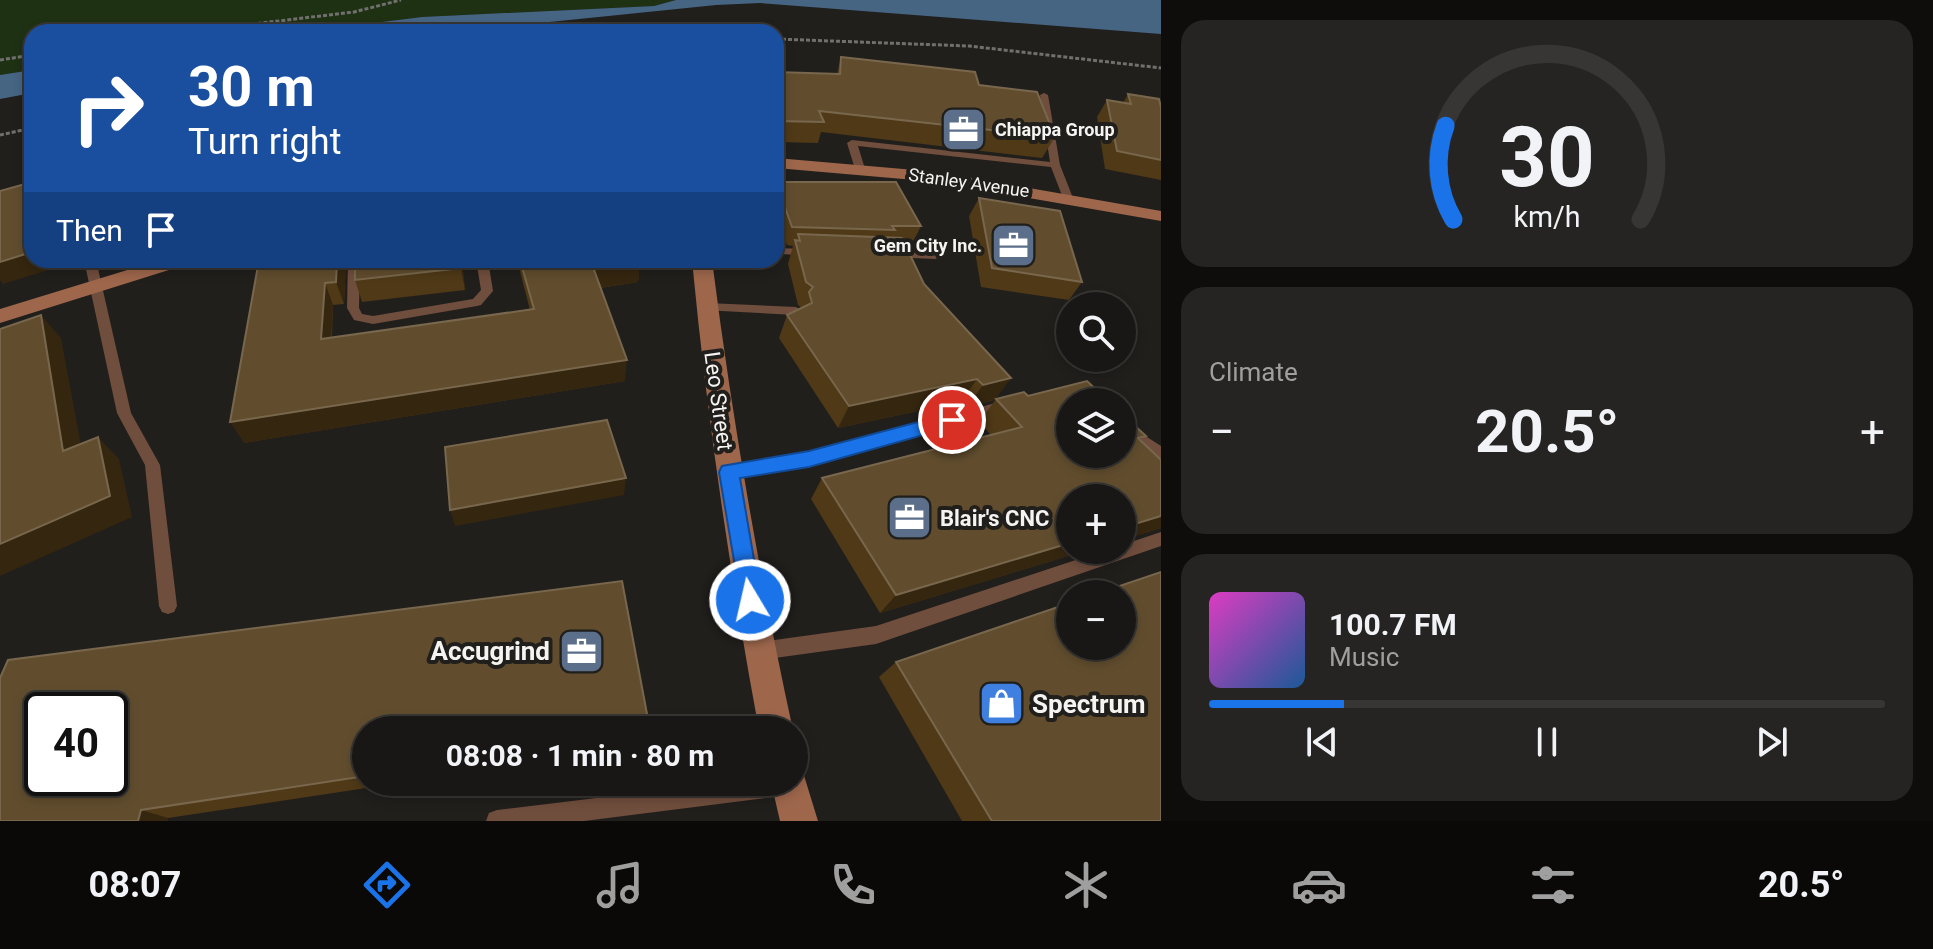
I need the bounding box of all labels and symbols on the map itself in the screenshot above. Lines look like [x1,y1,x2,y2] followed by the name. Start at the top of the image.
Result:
[940,106,988,154] office icon: Chiappa Group
[995,119,1115,140] place label: Chiappa Group
[907,164,1031,201] street label: Stanley Avenue
[989,222,1037,270] office icon: Gem City Inc.
[874,235,982,256] place label: Gem City Inc.
[699,350,738,452] street label: Leo Street
[918,386,986,454] pin
[885,494,933,542] office icon: Blair's CNC
[940,506,1049,531] place label: Blair's CNC
[708,558,792,642] position arrow
[557,627,605,675] office icon: Accugrind
[430,636,550,666] place label: Accugrind
[977,680,1025,728] shop icon: Spectrum
[1032,689,1146,719] place label: Spectrum
[24,692,128,796] speed limit sign: 40

